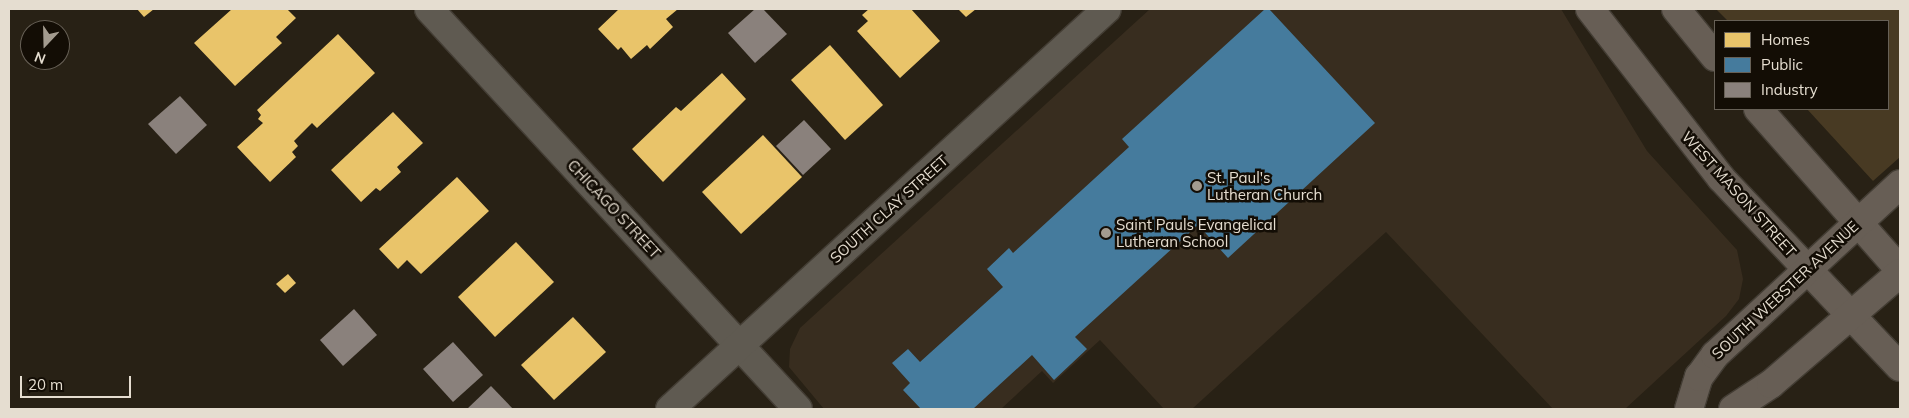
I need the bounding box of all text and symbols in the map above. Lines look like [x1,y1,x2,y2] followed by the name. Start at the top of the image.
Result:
[20,20,70,70] north arrow
[1714,20,1889,110] legend
[1761,30,1810,49] text: Homes
[32,48,48,68] text: N
[1761,55,1803,74] text: Public
[1761,80,1818,99] text: Industry
[1678,128,1800,260] street label: WEST MASON STREET
[826,151,952,267] street label: SOUTH CLAY STREET
[564,156,664,262] street label: CHICAGO STREET
[1207,168,1322,203] place label: St. Paul's Lutheran Church
[1191,180,1203,192] marker: St. Paul's Lutheran Church
[1116,215,1276,250] place label: Saint Pauls Evangelical Lutheran School
[1708,217,1862,363] street label: SOUTH WEBSTER AVENUE
[1100,227,1112,239] marker: Saint Pauls Evangelical Lutheran School
[22,366,134,398] scale bar
[28,375,63,394] text: 20 m

